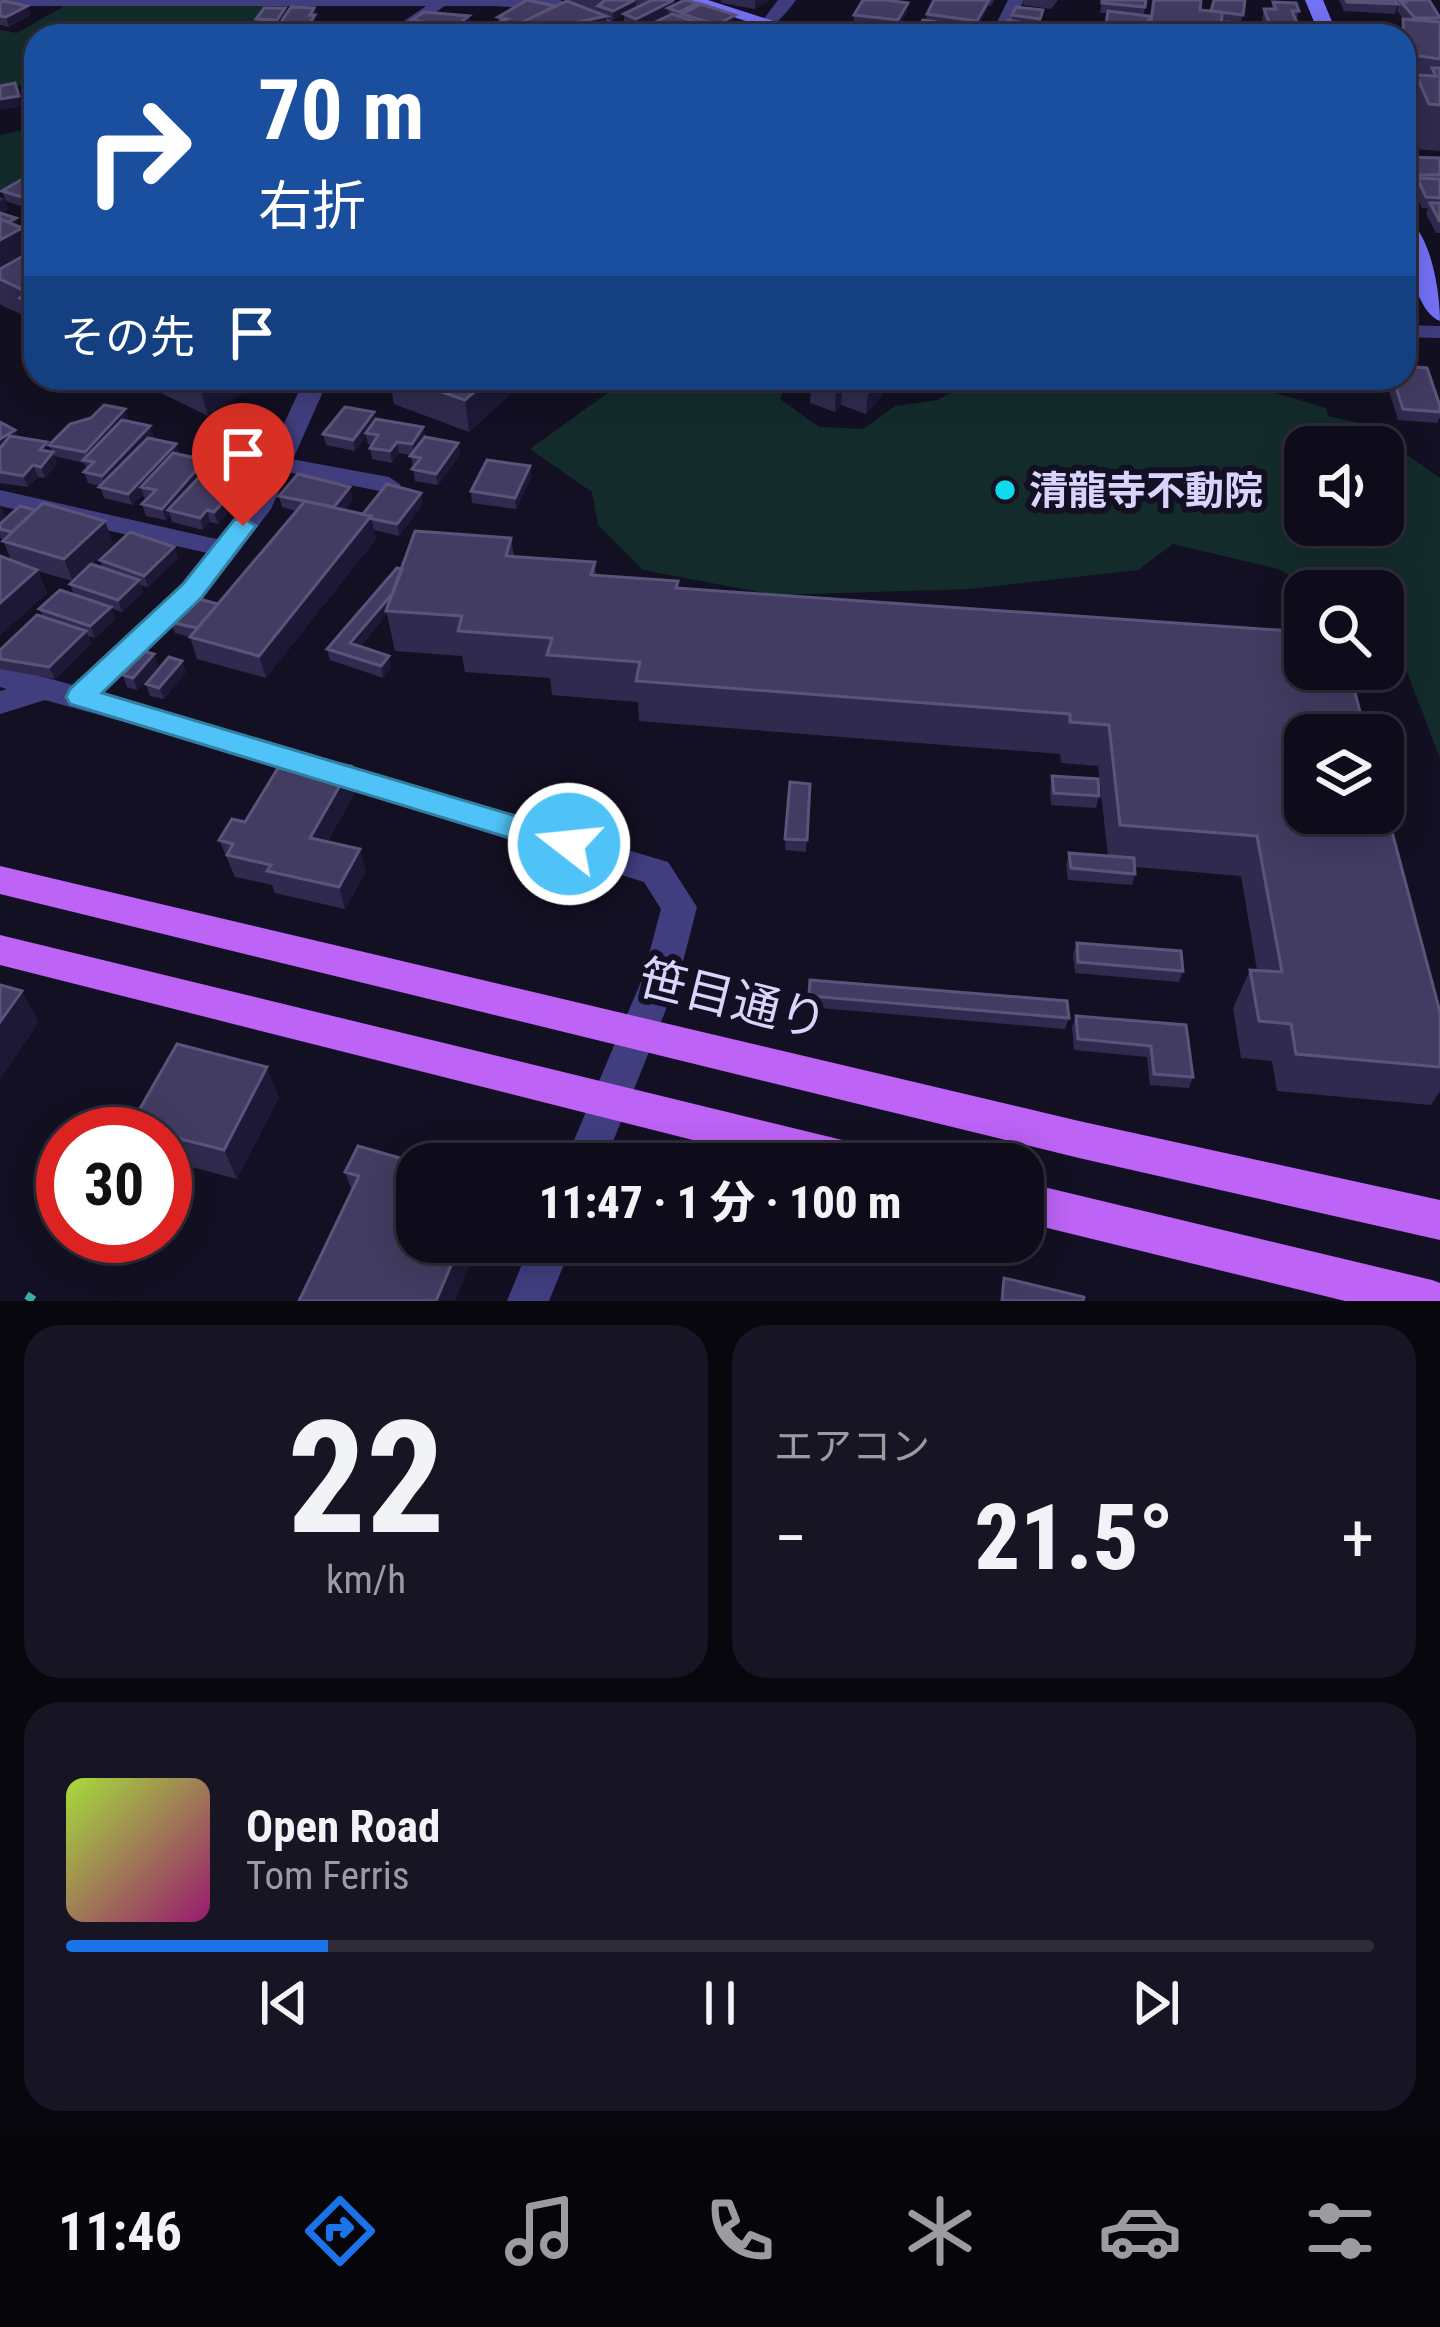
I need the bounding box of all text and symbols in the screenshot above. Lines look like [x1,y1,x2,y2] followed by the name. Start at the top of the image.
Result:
[258,61,425,160] text: 70 m
[60,72,216,228] icon: right
[258,175,366,238] text: 右折
[219,300,285,366] icon: arrive
[60,311,195,364] text: その先
[192,403,294,526] pin
[210,421,276,487] icon: arrive
[1284,426,1404,834] map controls
[1284,426,1404,546] button: sound
[1029,468,1263,514] place label: 清龍寺不動院
[992,477,1018,503] marker: 清龍寺不動院
[1284,570,1404,690] button: search
[1284,714,1404,834] button: layers
[506,781,632,907] position arrow
[633,949,833,1050] street label: 笹目通り
[36,1107,192,1263] speed limit sign: 30
[539,1176,901,1229] text: 11:47 · 1 分 · 100 m
[287,1387,445,1570] text: 22
[774,1424,930,1470] text: エアコン
[974,1486,1174,1591] text: 21.5°
[774,1500,807,1577] text: −
[1341,1500,1374,1577] text: +
[326,1557,406,1603] text: km/h
[246,1800,440,1853] text: Open Road
[246,1853,409,1899] text: Tom Ferris
[251,1970,317,2036] icon: previous
[687,1970,753,2036] icon: pause
[1123,1970,1189,2036] icon: next
[298,2189,382,2273] icon: directions
[498,2189,582,2273] icon: music
[698,2189,782,2273] icon: phone
[898,2189,982,2273] icon: climate
[1098,2189,1182,2273] icon: car
[1298,2189,1382,2273] icon: filters
[58,2200,182,2263] text: 11:46

